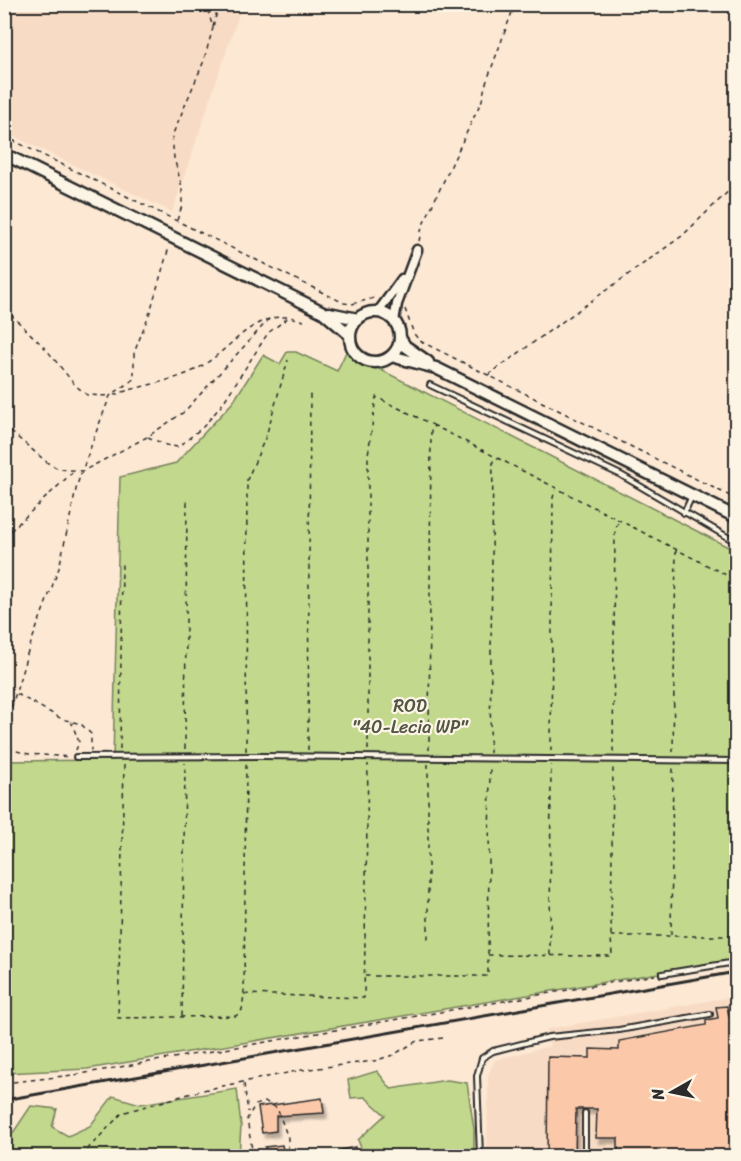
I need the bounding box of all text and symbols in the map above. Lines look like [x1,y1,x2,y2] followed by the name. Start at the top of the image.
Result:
[352,690,469,743] park label: ROD "40-Lecia WP"
[642,1062,702,1122] north arrow
[642,1086,673,1103] text: N

